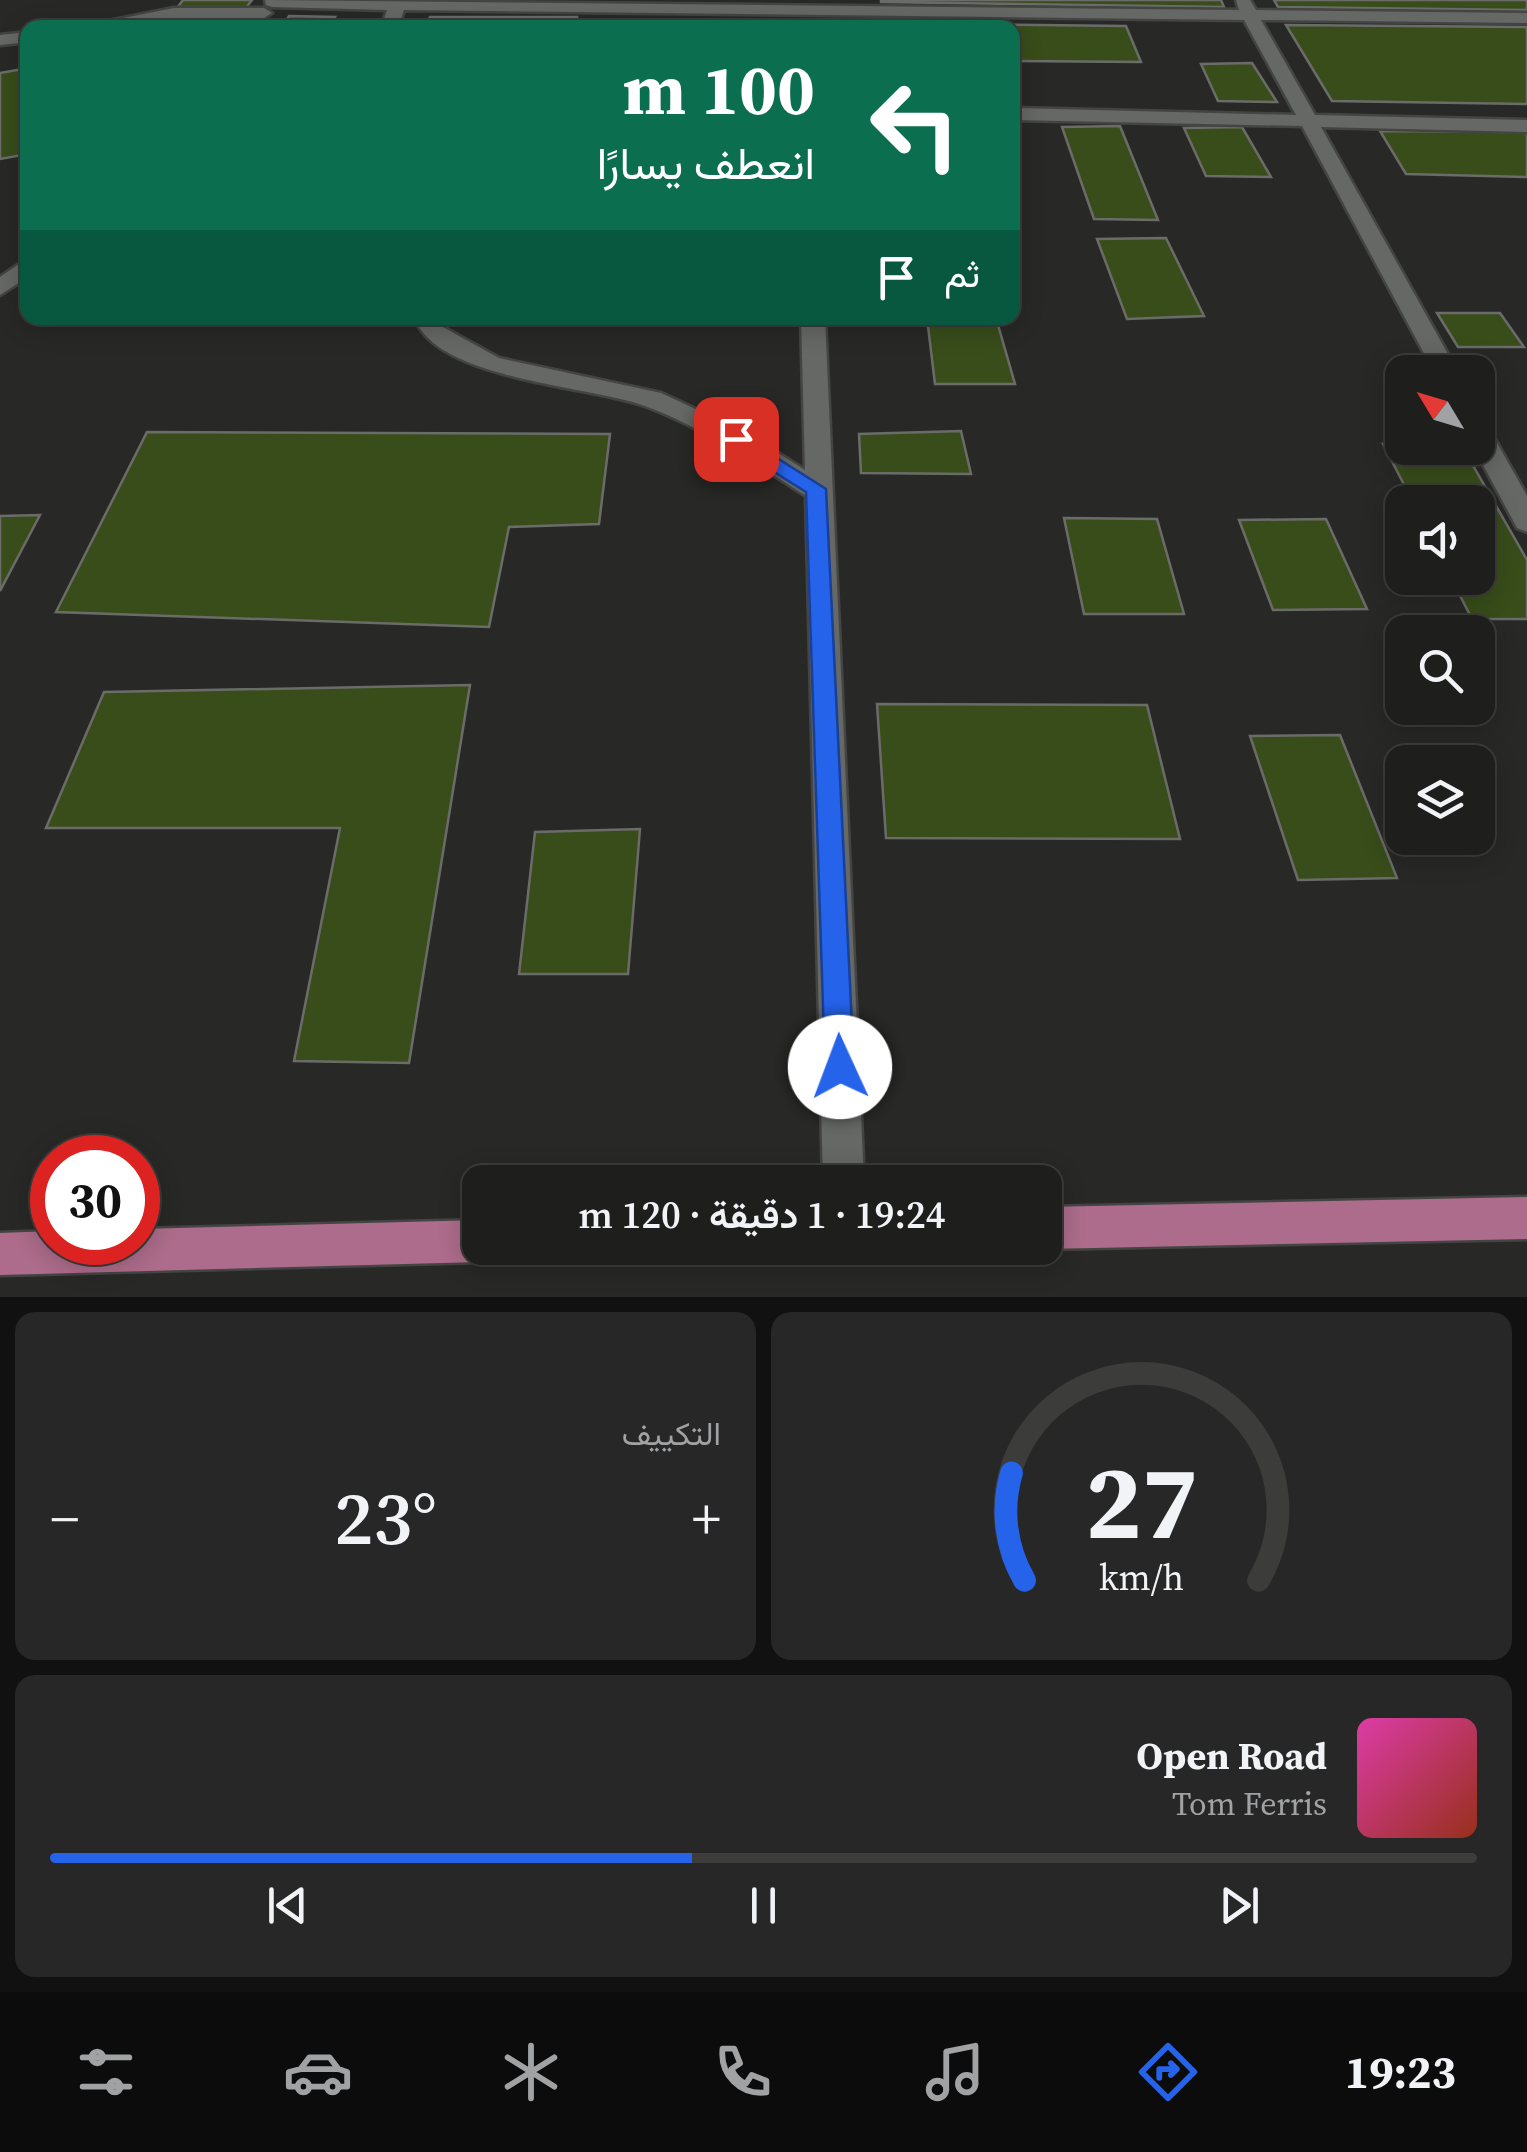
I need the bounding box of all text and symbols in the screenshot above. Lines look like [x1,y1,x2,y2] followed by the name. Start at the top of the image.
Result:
[623,41,815,137] text: 100 m
[850,60,980,190] icon: left
[597,132,815,194] text: انعطف يسارًا
[944,248,980,300] text: ثم
[869,250,924,305] icon: arrive
[1385,355,1495,465] north arrow
[1385,355,1495,855] map controls
[694,397,779,482] pin
[709,412,764,467] icon: arrive
[1385,485,1495,595] button: sound
[1385,615,1495,725] button: search
[1385,745,1495,855] button: layers
[788,1015,892,1119] position arrow
[30,1135,160,1265] speed limit sign: 30
[579,1189,945,1241] text: 19:24 · 1 دقيقة · 120 m
[622,1412,721,1456] text: التكييف
[1085,1430,1198,1573] text: 27
[334,1466,437,1569] text: 23°
[50,1481,79,1556] text: −
[692,1481,721,1556] text: +
[1099,1553,1184,1602] text: km/h
[1136,1730,1327,1782] text: Open Road
[1172,1782,1327,1826] text: Tom Ferris
[260,1878,315,1933] icon: previous
[736,1878,791,1933] icon: pause
[1212,1878,1267,1933] icon: next
[71,2037,141,2107] icon: filters
[283,2037,353,2107] icon: car
[496,2037,566,2107] icon: climate
[708,2037,778,2107] icon: phone
[920,2037,990,2107] icon: music
[1133,2037,1203,2107] icon: directions
[1345,2041,1456,2103] text: 19:23

